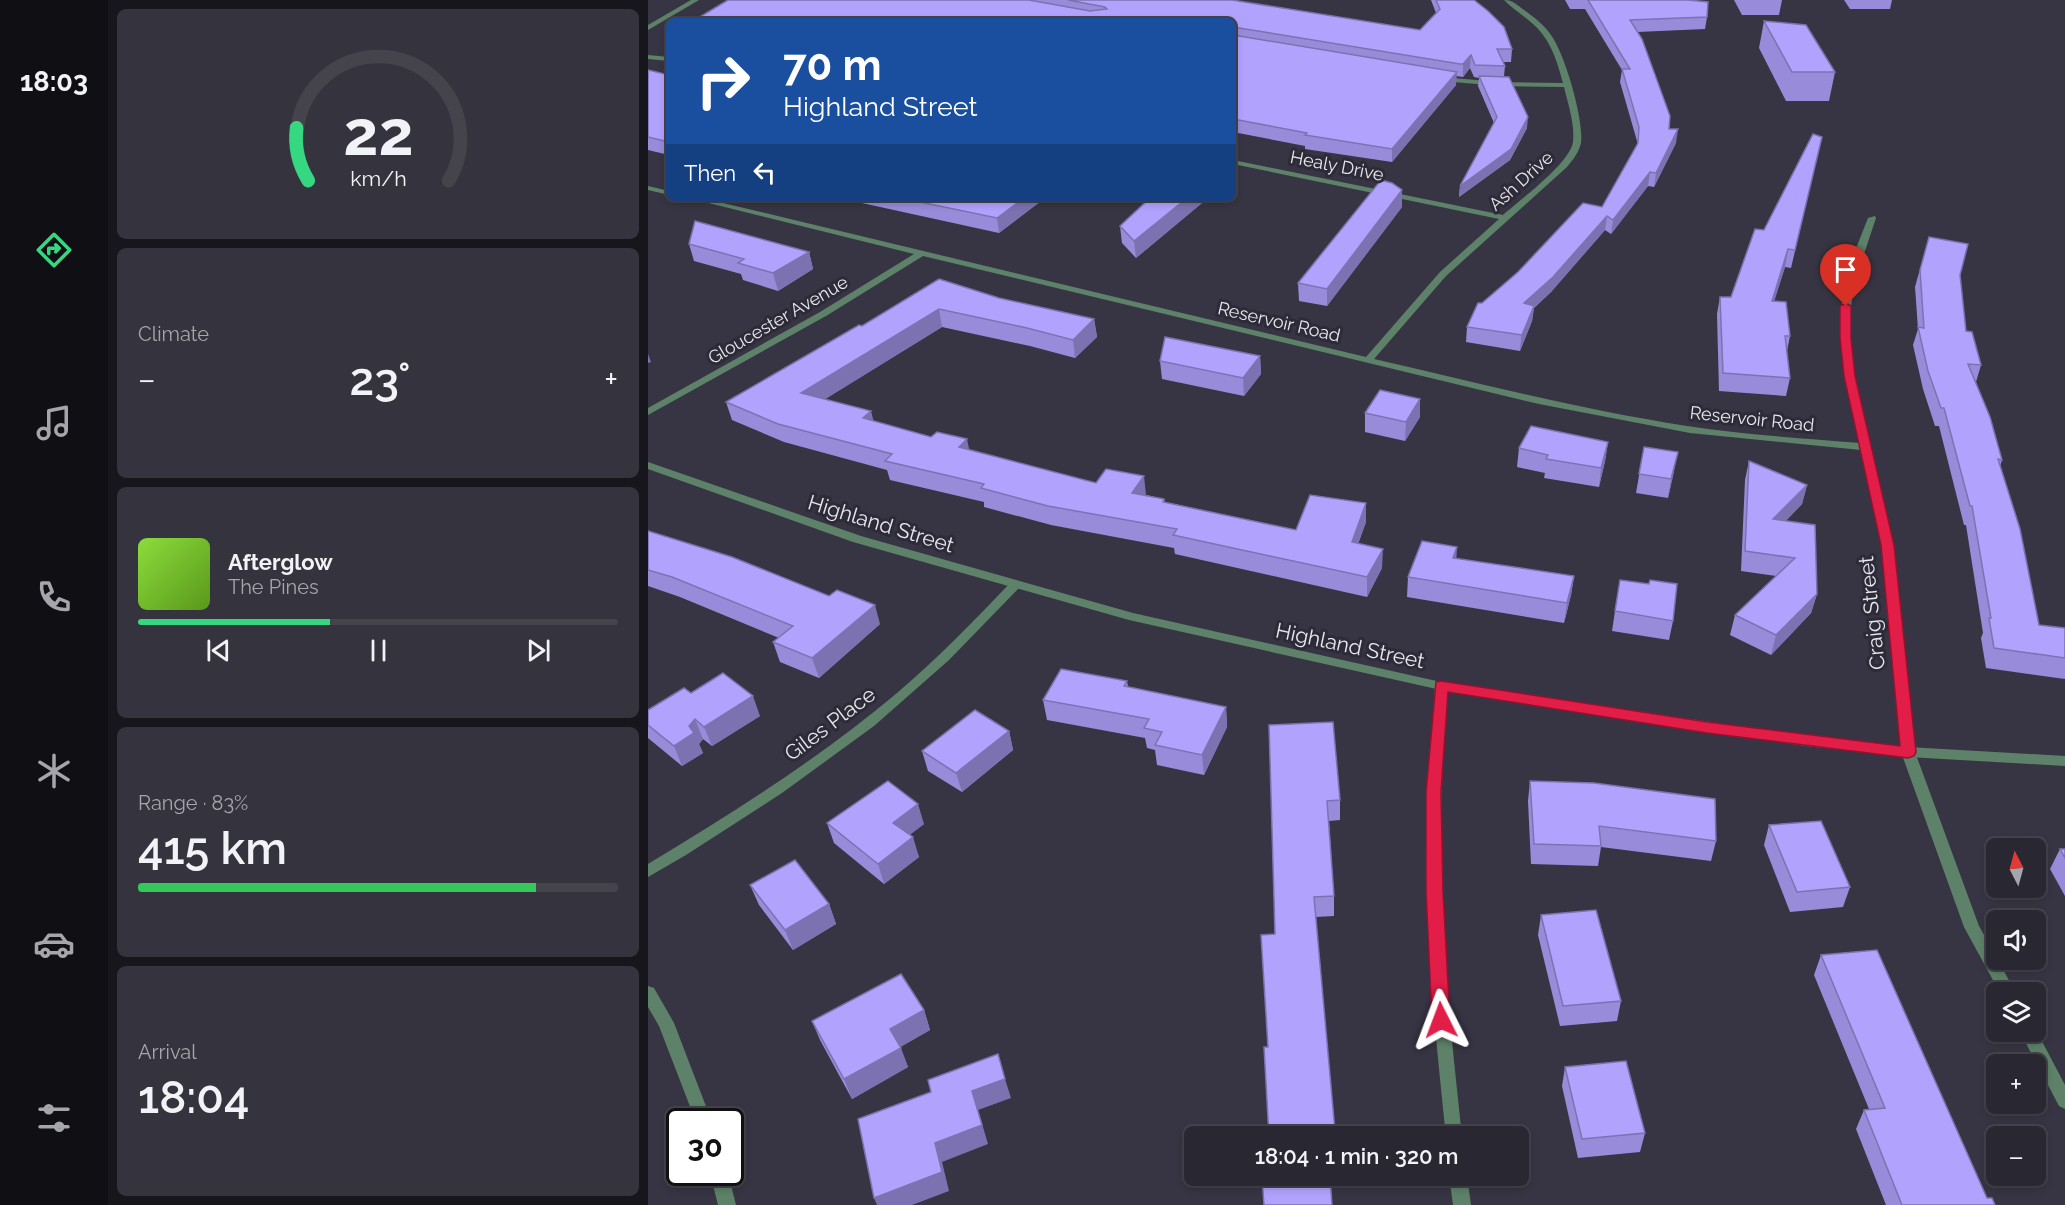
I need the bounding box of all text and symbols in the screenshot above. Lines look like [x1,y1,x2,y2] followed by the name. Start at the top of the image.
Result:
[783,41,882,90] text: 70 m
[684,42,762,120] icon: right
[20,66,88,97] text: 18:03
[783,91,978,122] text: Highland Street
[343,96,413,170] text: 22
[1289,146,1386,185] street label: Healy Drive
[1484,146,1557,215] street label: Ash Drive
[748,156,781,189] icon: left
[684,160,736,186] text: Then
[350,166,406,191] text: km/h
[33,229,75,271] icon: directions
[1820,244,1871,306] pin
[1829,253,1862,286] icon: arrive
[704,271,852,368] street label: Gloucester Avenue
[1216,297,1342,346] street label: Reservoir Road
[138,322,209,346] text: Climate
[350,353,411,406] text: 23°
[138,360,156,399] text: −
[604,360,618,399] text: +
[33,402,75,444] icon: music
[1689,402,1815,435] street label: Reservoir Road
[805,489,957,558] street label: Highland Street
[228,549,333,575] text: Afterglow
[1853,555,1890,671] street label: Craig Street
[228,575,319,599] text: The Pines
[33,576,75,618] icon: phone
[1273,618,1427,673] street label: Highland Street
[202,634,235,667] icon: previous
[362,634,395,667] icon: pause
[522,634,555,667] icon: next
[779,681,880,766] street label: Giles Place
[33,750,75,792] icon: climate
[138,791,248,815] text: Range · 83%
[138,822,287,875] text: 415 km
[1986,838,2046,898] north arrow
[1986,838,2046,1186] map controls
[1986,910,2046,970] button: sound
[33,923,75,965] icon: car
[1986,982,2046,1042] button: layers
[1409,988,1473,1052] position arrow
[138,1040,197,1064] text: Arrival
[1986,1054,2046,1114] button: +
[138,1071,249,1124] text: 18:04
[33,1097,75,1139] icon: filters
[666,1108,744,1186] speed limit sign: 30
[1986,1126,2046,1186] button: −
[1255,1143,1458,1169] text: 18:04 · 1 min · 320 m

